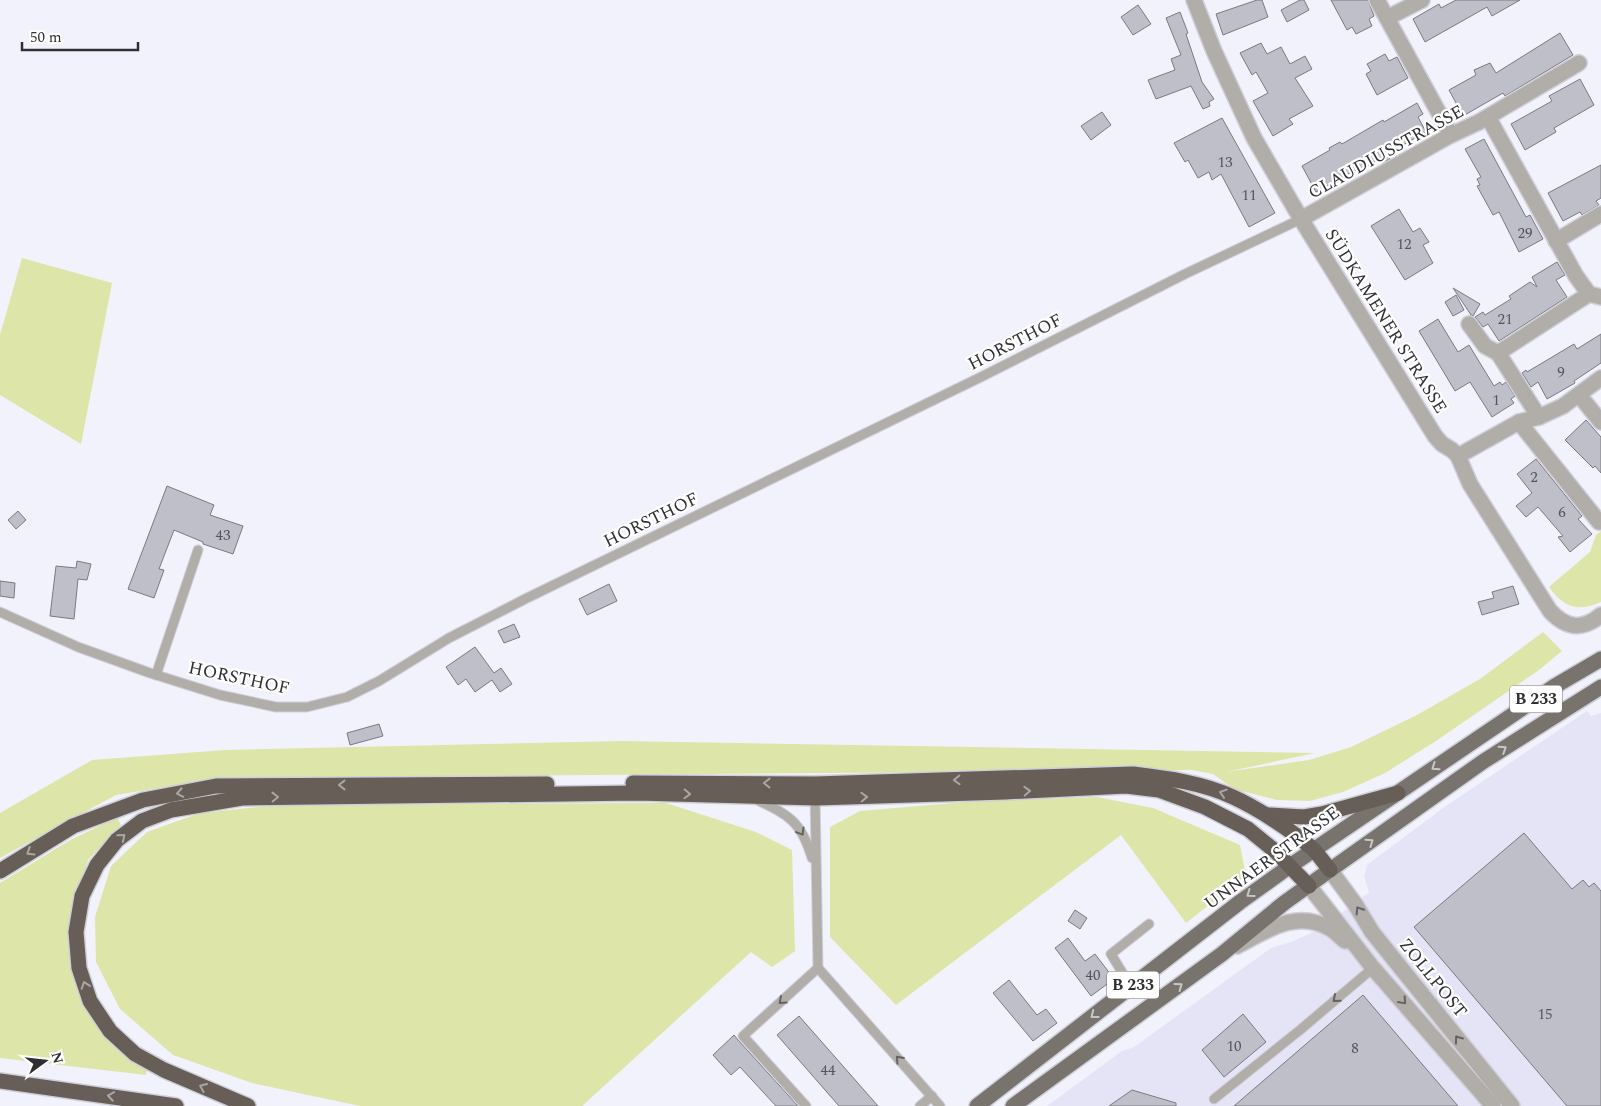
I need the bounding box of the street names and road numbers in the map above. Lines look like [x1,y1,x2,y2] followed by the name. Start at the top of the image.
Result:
[1303,98,1469,206] street label: CLAUDIUSSTRASSE
[1318,223,1454,419] street label: SÜDKAMENER STRASSE
[963,307,1067,377] street label: HORSTHOF
[599,485,703,555] street label: HORSTHOF
[186,654,292,702] street label: HORSTHOF
[1510,686,1562,712] road number: B 233
[1198,799,1346,917] street label: UNNAER STRASSE
[1392,932,1474,1024] street label: ZOLLPOST
[1107,972,1159,998] road number: B 233

